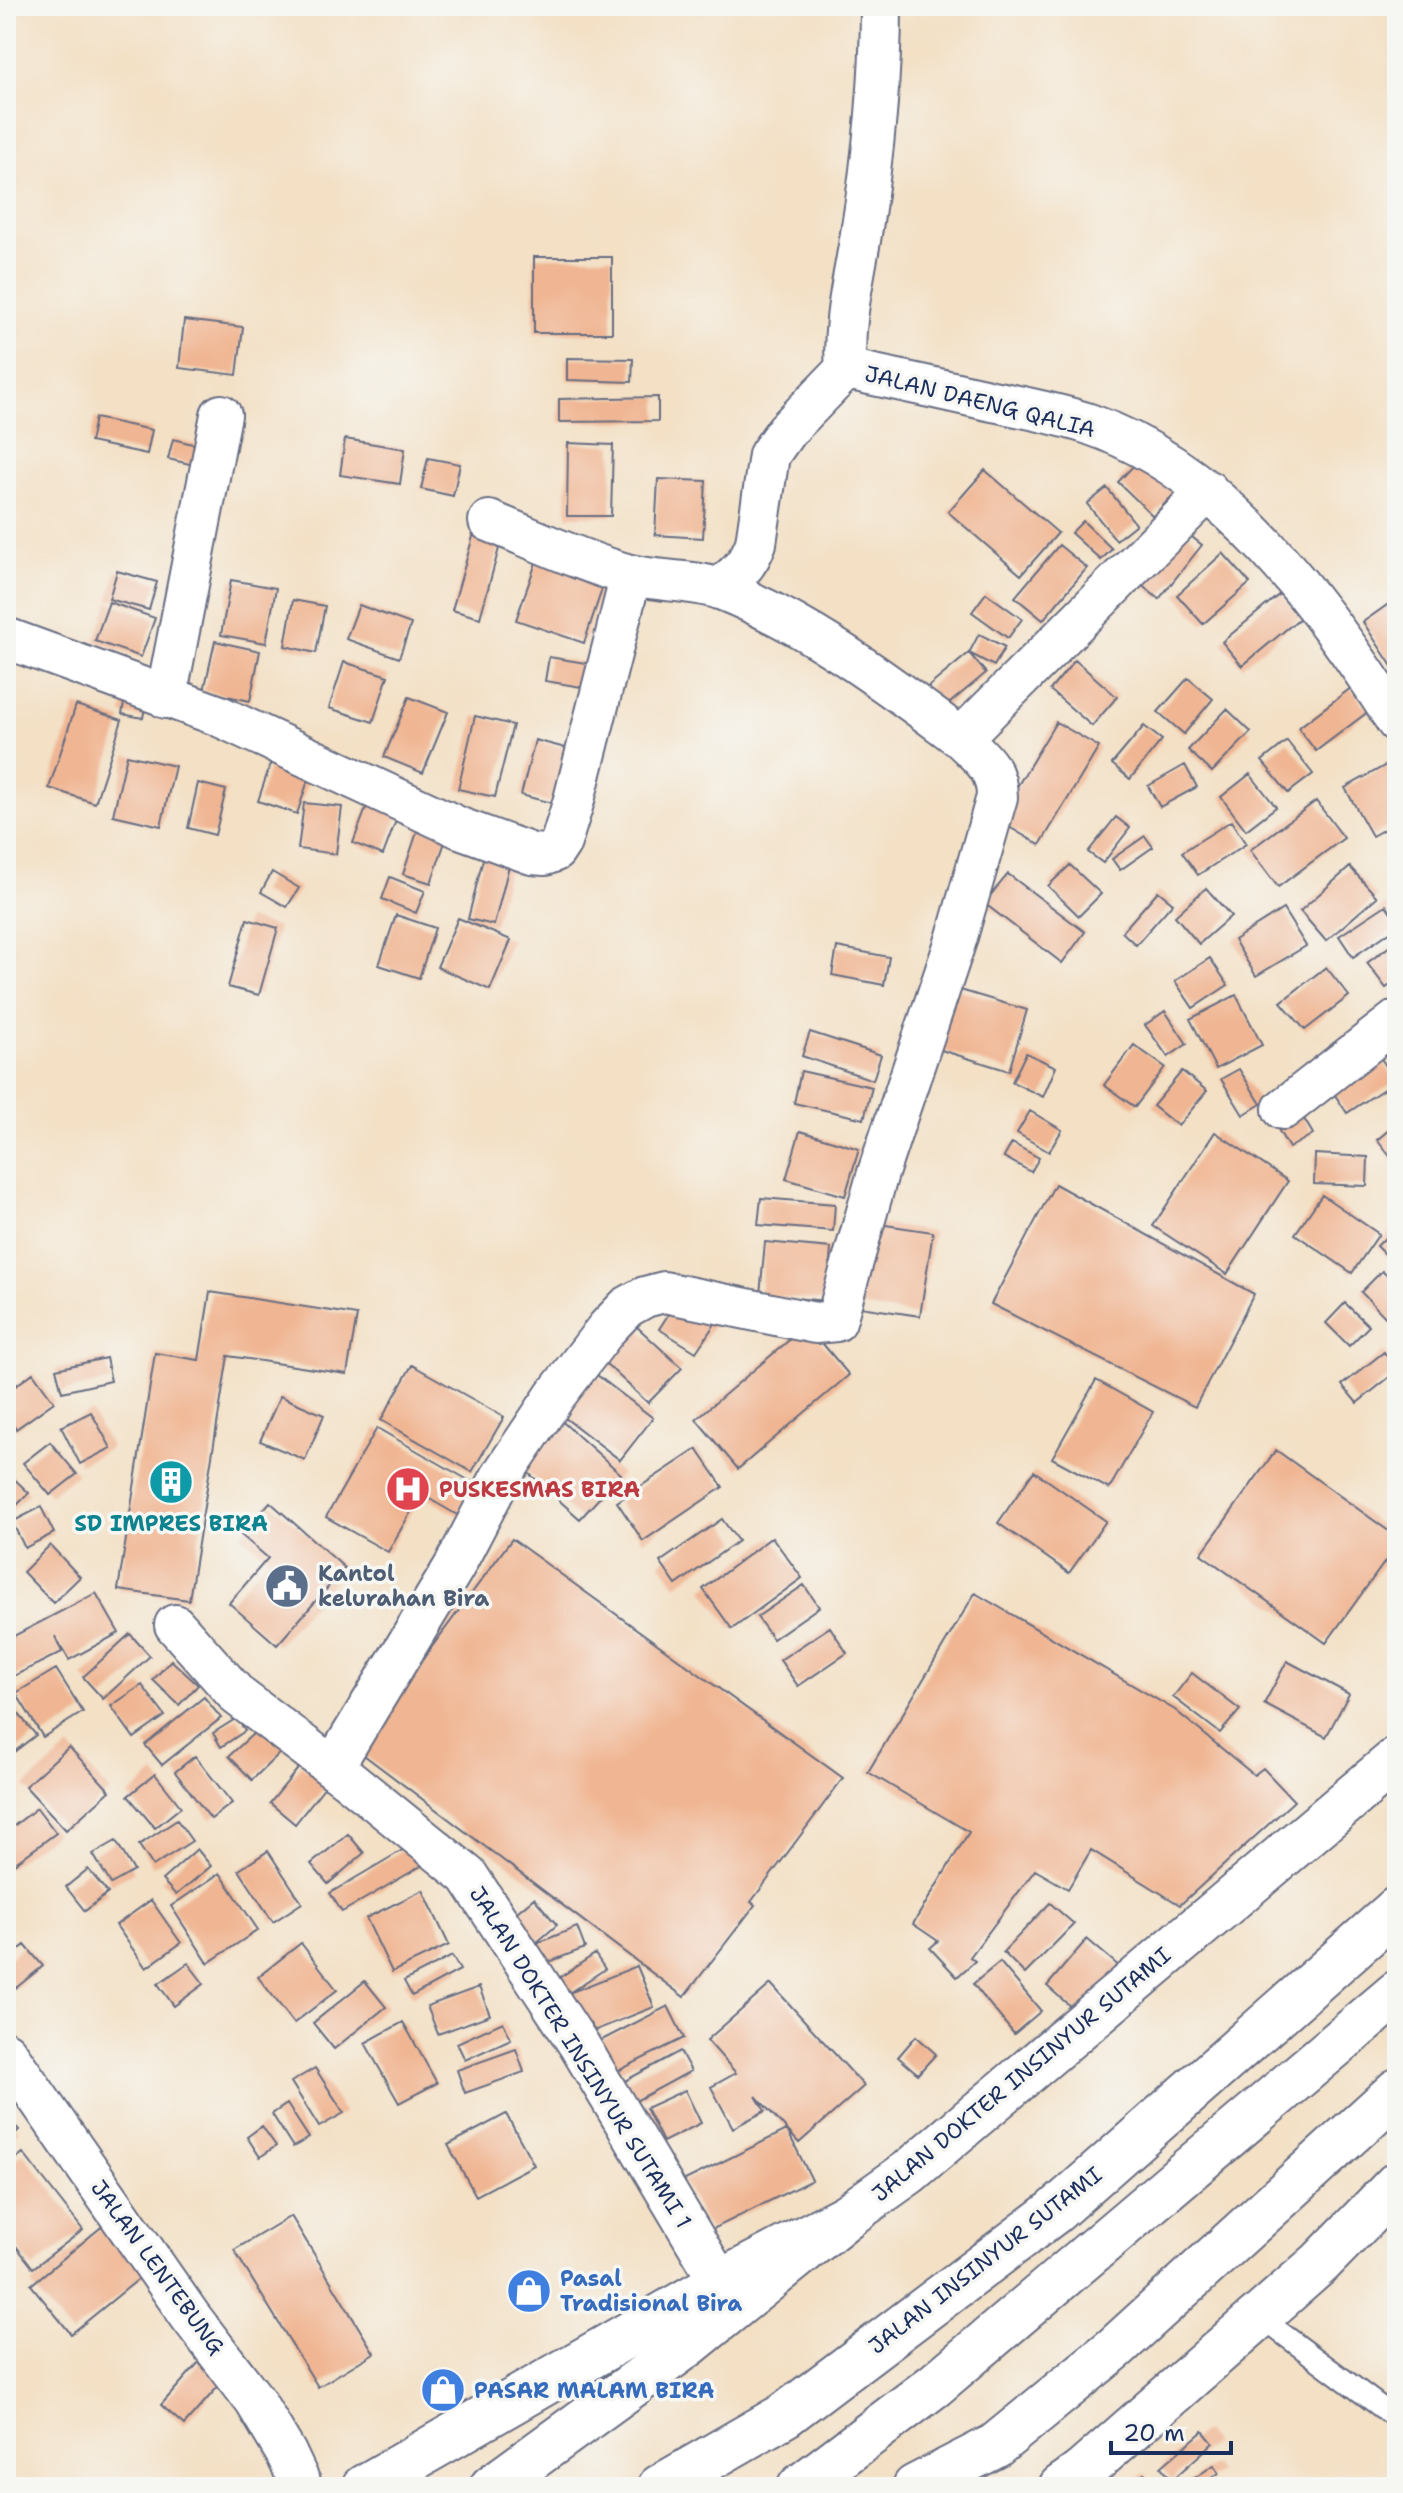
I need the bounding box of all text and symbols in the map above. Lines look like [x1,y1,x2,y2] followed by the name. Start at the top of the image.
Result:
[862,359,1098,444] street label: JALAN DAENG QALIA
[147,1458,195,1506] building icon: SD IMPRES BIRA
[384,1465,432,1513] hospital icon: PUSKESMAS BIRA
[439,1475,640,1504] place label: PUSKESMAS BIRA
[74,1509,268,1538] place label: SD IMPRES BIRA
[318,1559,489,1613] place label: Kantol kelurahan Bira
[263,1562,311,1610] public building icon: Kantol kelurahan Bira
[463,1881,698,2234] street label: JALAN DOKTER INSINYUR SUTAMI 1
[866,1941,1177,2208] street label: JALAN DOKTER INSINYUR SUTAMI
[863,2160,1108,2361] street label: JALAN INSINYUR SUTAMI
[84,2174,231,2361] street label: JALAN LENTEBUNG
[560,2264,742,2318] place label: Pasal Tradisional Bira
[505,2267,553,2315] shop icon: Pasal Tradisional Bira
[419,2366,467,2414] shop icon: PASAR MALAM BIRA
[474,2376,714,2405] place label: PASAR MALAM BIRA
[1111,2405,1231,2455] scale bar
[1123,2417,1185,2449] text: 20 m

